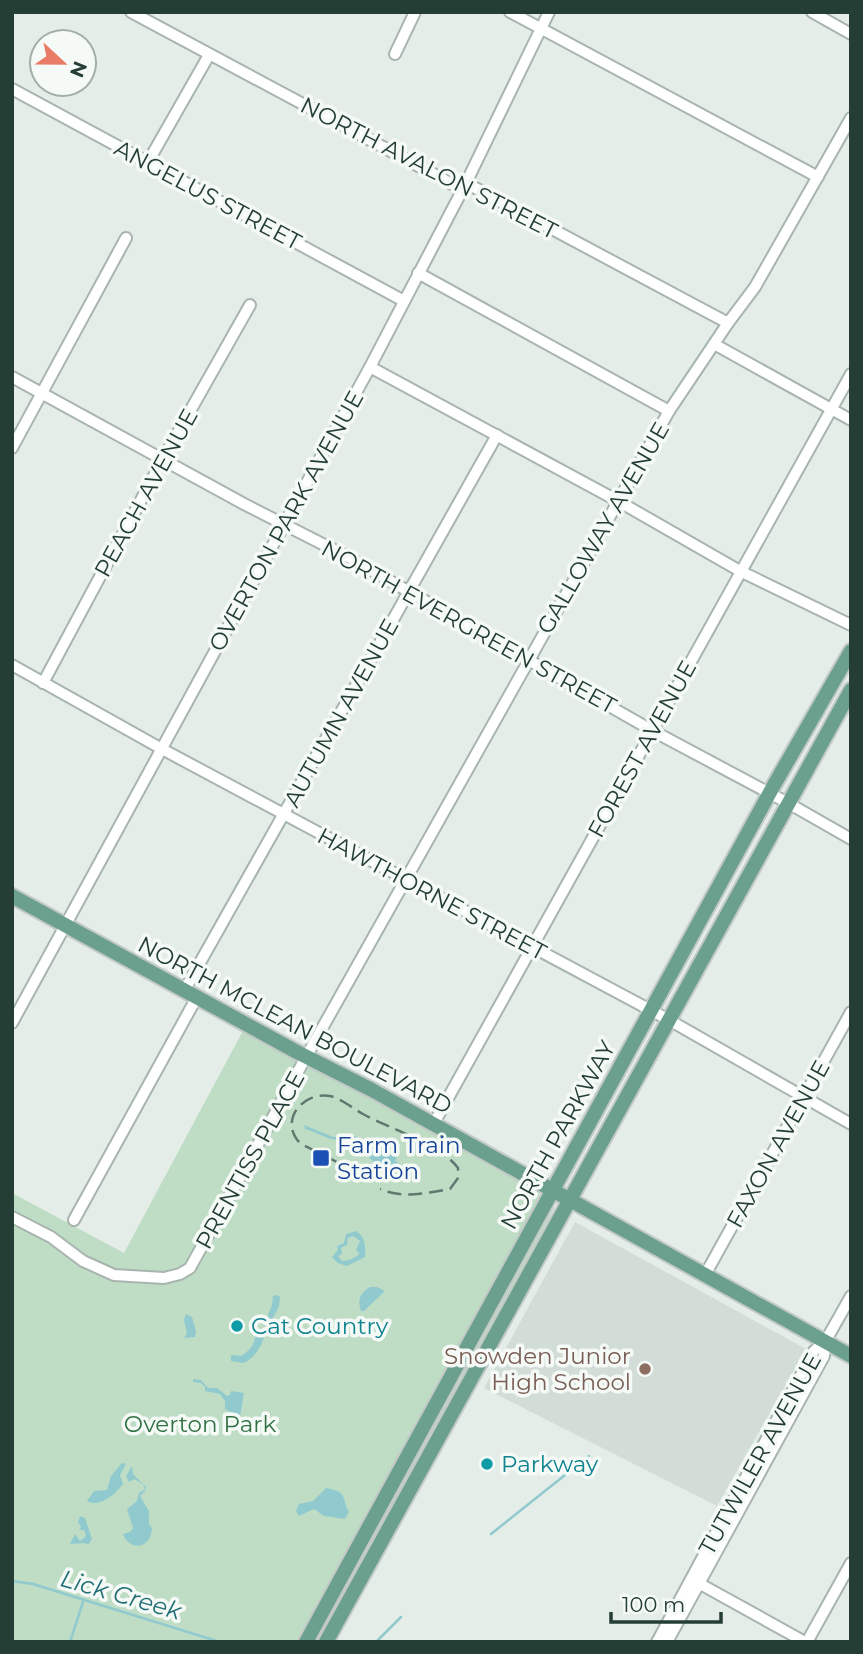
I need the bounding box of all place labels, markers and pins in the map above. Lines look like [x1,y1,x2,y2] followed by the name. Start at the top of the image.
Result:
[337,1131,461,1185] place label: Farm Train Station
[311,1148,331,1168] marker: Farm Train Station
[251,1312,389,1340] place label: Cat Country
[229,1318,245,1334] marker: Cat Country
[444,1342,631,1396] place label: Snowden Junior High School
[637,1361,653,1377] marker: Snowden Junior High School
[501,1450,599,1478] place label: Parkway
[479,1456,495,1472] marker: Parkway

